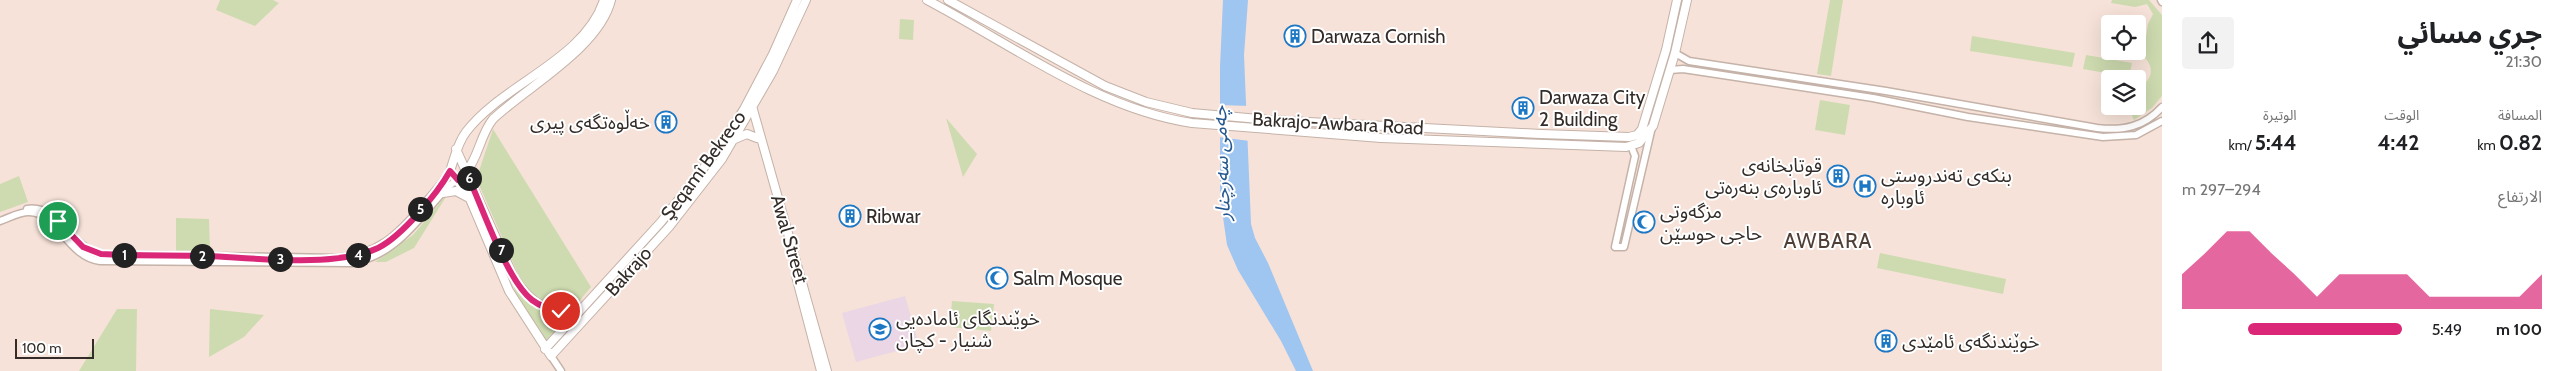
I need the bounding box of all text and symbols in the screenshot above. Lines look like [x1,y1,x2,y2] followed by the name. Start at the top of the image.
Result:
[2101,15,2146,115] map controls
[2101,15,2146,60] button: locate
[2397,16,2542,50] text: جري مسائي
[2182,17,2234,69] button: share
[1283,24,1307,48] building icon: Darwaza Cornish
[1311,25,1446,48] place label: Darwaza Cornish
[2505,52,2542,71] text: 21:30
[2101,70,2146,115] button: layers
[1539,86,1646,131] place label: Darwaza City 2 Building
[1511,96,1535,120] building icon: Darwaza City 2 Building
[1207,105,1236,223] water label: چەمی سەرچنار
[656,106,751,224] street label: Şeqamî Bekreco
[2263,106,2297,124] text: الوتيرة
[2384,106,2419,124] text: الوقت
[2498,106,2542,124] text: المسافة
[1252,108,1424,139] street label: Bakrajo-Awbara Road
[530,109,650,135] place label: خەڵوەتگەی پیری
[654,110,678,134] building icon: خەڵوەتگەی پیری
[2255,130,2297,155] text: 5:44
[2377,130,2419,155] text: 4:42
[2499,130,2542,155] text: 0.82
[2228,136,2255,154] text: /km
[2477,136,2499,154] text: km
[1705,154,1822,199] place label: قوتابخانەی ئاوبارەی بنەرەتی
[1826,164,1850,188] building icon: قوتابخانەی ئاوبارەی بنەرەتی
[1881,164,2012,209] place label: بنکەی تەندروستی ئاوبارە
[456,166,482,190] pin: 6
[466,169,473,187] text: 6
[1853,174,1877,198] hospital icon: بنکەی تەندروستی ئاوبارە
[2182,180,2261,199] text: 294–297 m
[2498,187,2542,206] text: الارتفاع
[766,192,813,287] street label: Awal Street
[408,196,432,222] pin: 5
[37,200,79,242] pin
[417,200,424,218] text: 5
[1660,200,1762,245] place label: مزگەوتی حاجی حوسێن
[838,204,862,228] building icon: Ribwar
[866,205,921,228] place label: Ribwar
[44,207,72,235] icon: arrive
[1632,210,1656,234] mosque icon: مزگەوتی حاجی حوسێن
[1783,228,1873,253] district label: AWBARA
[488,238,514,262] pin: 7
[498,241,505,259] text: 7
[112,242,136,268] pin: 1
[346,242,370,268] pin: 4
[600,242,656,301] street label: Bakrajo
[190,244,214,268] pin: 2
[122,246,127,264] text: 1
[268,246,292,272] pin: 3
[354,246,363,264] text: 4
[199,247,206,265] text: 2
[277,250,284,268] text: 3
[985,266,1009,290] mosque icon: Salm Mosque
[1013,267,1123,290] place label: Salm Mosque
[540,290,582,332] pin
[547,297,575,325] icon: check
[896,307,1040,353] place label: خوێندنگای ئامادەیی شنیار - کچان
[868,317,892,341] school or university icon: خوێندنگای ئامادەیی شنیار - کچان
[2432,320,2462,339] text: 5:49
[2496,320,2542,339] text: 100 m
[1874,329,1898,353] building icon: خوێندنگەی ئامێدی
[1902,330,2039,353] place label: خوێندنگەی ئامێدی
[15,336,94,359] scale bar
[22,339,62,357] text: 100 m

